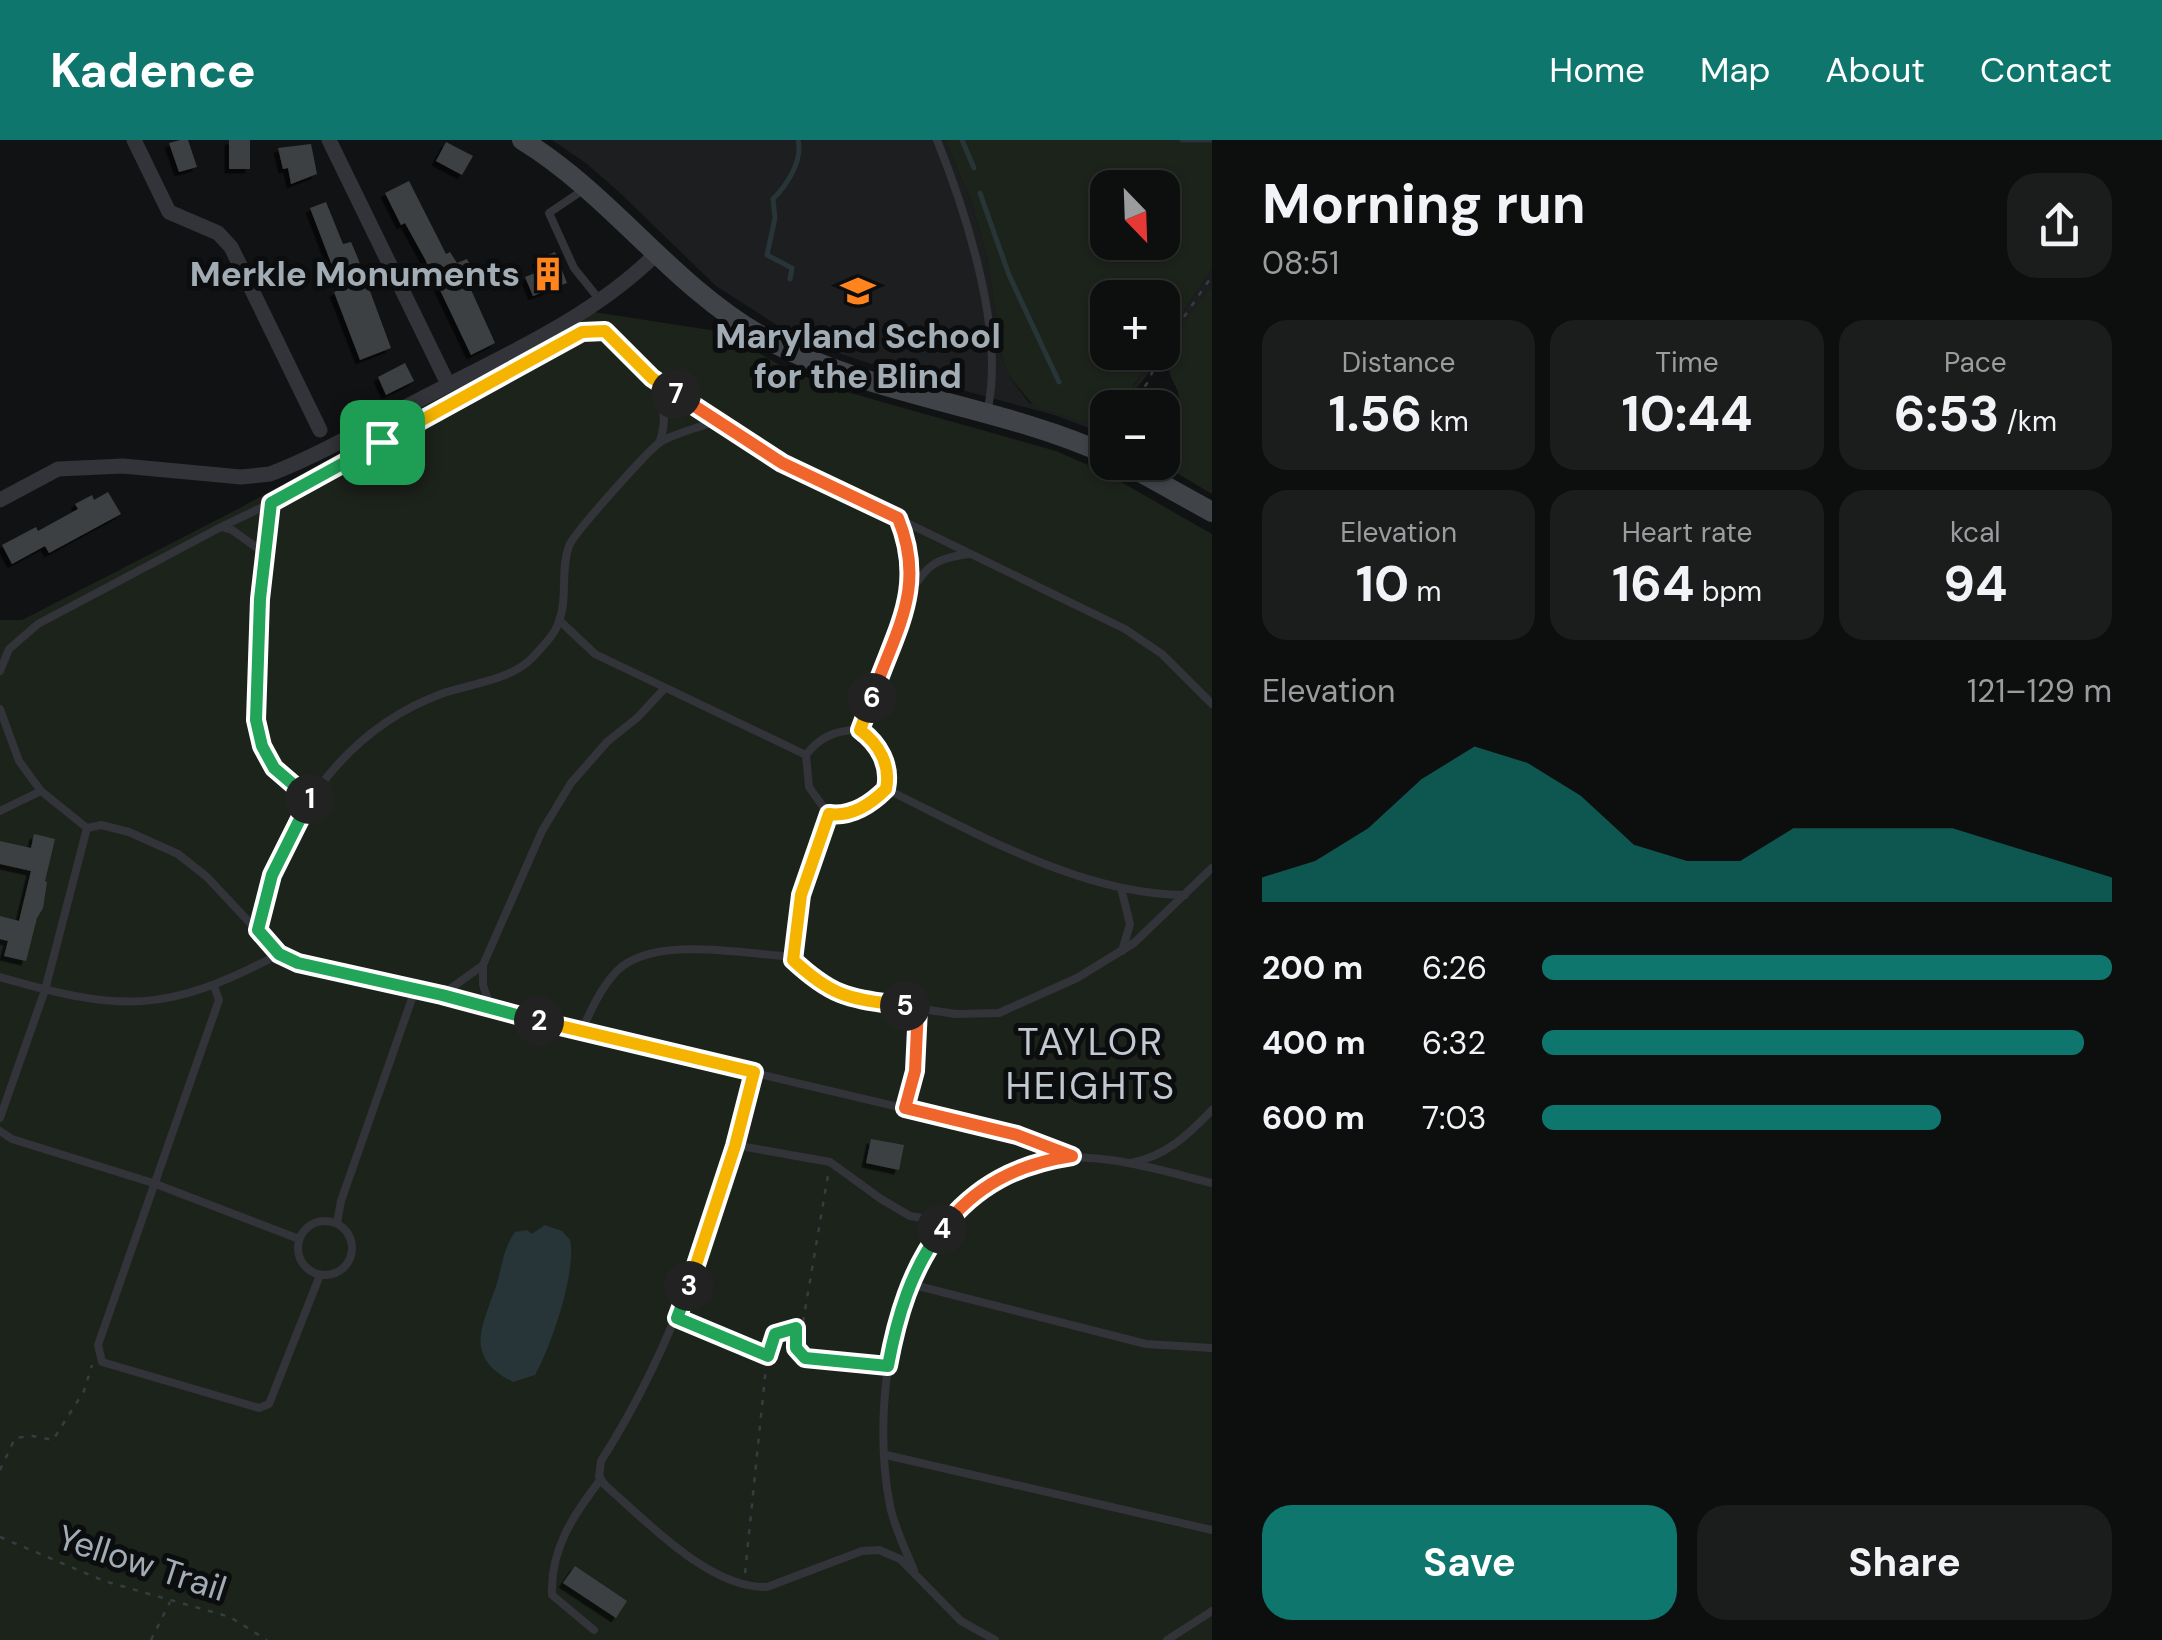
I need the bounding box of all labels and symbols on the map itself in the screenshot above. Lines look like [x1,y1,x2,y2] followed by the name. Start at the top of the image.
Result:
[1090,170,1180,260] north arrow
[190,251,520,297] place label: Merkle Monuments
[529,255,567,293] building icon: Merkle Monuments
[839,272,877,310] school or university icon: Maryland School for the Blind
[715,313,1001,399] place label: Maryland School for the Blind
[651,369,701,419] pin: 7
[340,400,425,485] pin
[847,673,897,723] pin: 6
[285,774,335,824] pin: 1
[880,981,930,1031] pin: 5
[514,996,564,1046] pin: 2
[1005,1017,1177,1111] district label: TAYLOR HEIGHTS
[917,1204,967,1254] pin: 4
[664,1261,714,1311] pin: 3
[52,1514,232,1612] street label: Yellow Trail

